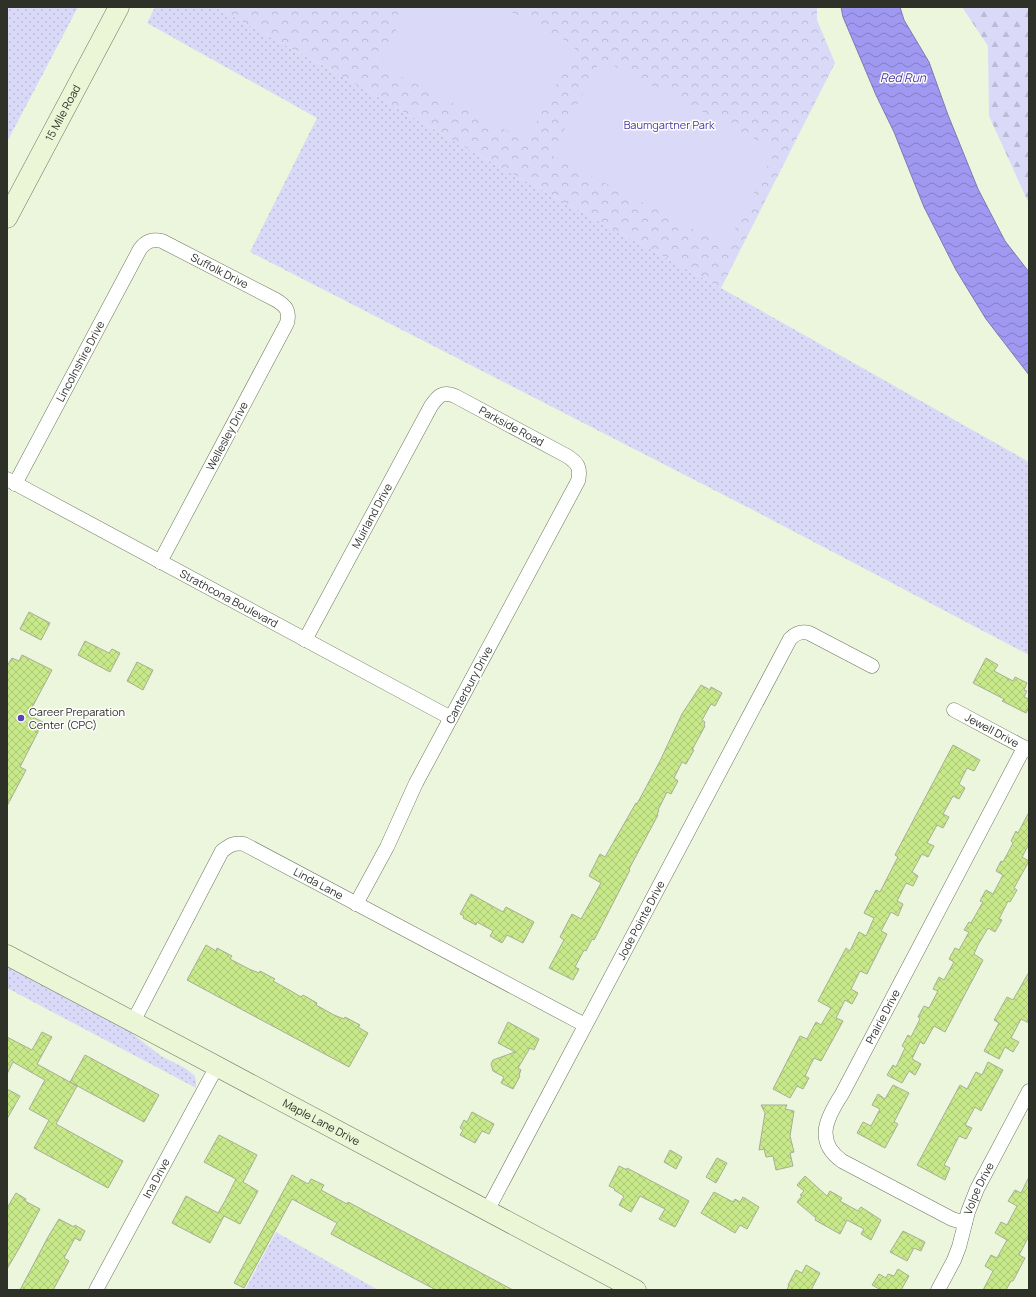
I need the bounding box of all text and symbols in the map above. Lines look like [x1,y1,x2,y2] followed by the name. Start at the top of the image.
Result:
[880,69,927,86] water label: Red Run
[41,82,84,144] street label: 15 Mile Road
[624,117,715,132] park label: Baumgartner Park
[188,249,252,292] street label: Suffolk Drive
[52,318,108,404] street label: Lincolnshire Drive
[202,398,251,473] street label: Wellesley Drive
[477,402,547,449] street label: Parkside Road
[348,480,395,551] street label: Muirland Drive
[177,565,281,631] street label: Strathcona Boulevard
[442,643,496,726] street label: Canterbury Drive
[29,704,125,732] place label: Career Preparation Center (CPC)
[963,709,1022,751] street label: Jewell Drive
[16,713,26,723] marker: Career Preparation Center (CPC)
[291,864,347,903] street label: Linda Lane
[613,877,668,962] street label: Jode Pointe Drive
[862,986,903,1047] street label: Prairie Drive
[280,1095,363,1149] street label: Maple Lane Drive
[139,1155,173,1201] street label: Ina Drive
[960,1159,997,1216] street label: Volpe Drive

